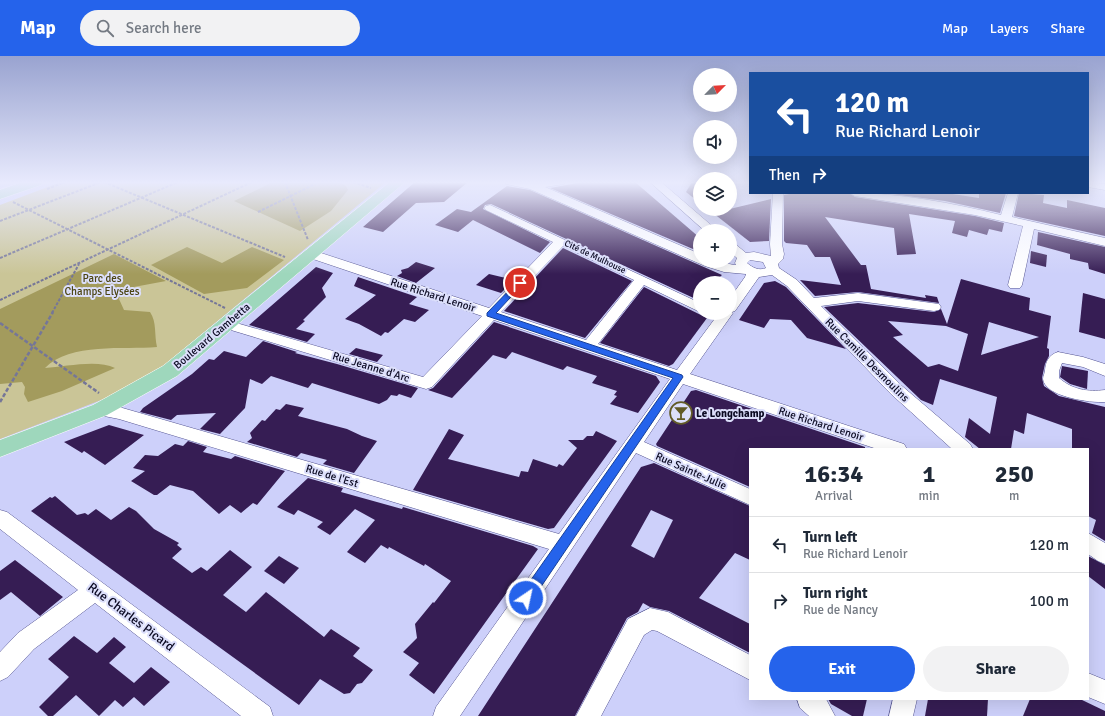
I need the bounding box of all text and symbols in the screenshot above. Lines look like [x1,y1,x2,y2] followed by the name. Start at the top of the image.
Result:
[80,10,360,46] search box
[20,16,56,40] text: Map
[94,17,116,39] icon: search
[126,19,201,37] text: Search here
[942,20,968,37] text: Map
[990,20,1029,37] text: Layers
[1051,20,1085,37] text: Share
[693,68,737,112] north arrow
[693,68,737,320] map controls
[835,86,909,120] text: 120 m
[769,88,821,140] icon: left
[693,120,737,164] button: sound
[835,120,980,142] text: Rue Richard Lenoir
[808,164,830,186] icon: right
[769,166,800,184] text: Then
[693,172,737,216] button: layers
[693,224,737,268] button: +
[563,238,628,276] street label: Cité de Mulhouse
[503,266,537,300] pin
[64,272,140,298] park label: Parc des Champs Elysées
[509,272,531,294] icon: arrive
[389,275,477,315] street label: Rue Richard Lenoir
[693,276,737,320] button: −
[171,300,253,372] street label: Boulevard Gambetta
[822,315,912,405] street label: Rue Camille Desmoulins
[331,349,411,385] street label: Rue Jeanne d'Arc
[668,400,694,426] bar icon: Le Longchamp
[777,404,865,444] street label: Rue Richard Lenoir
[696,407,765,420] place label: Le Longchamp
[653,450,729,492] street label: Rue Sainte-Julie
[804,459,863,489] text: 16:34
[923,459,935,489] text: 1
[995,459,1034,489] text: 250
[304,462,360,490] street label: Rue de l'Est
[815,488,852,504] text: Arrival
[919,488,940,504] text: min
[1009,488,1019,504] text: m
[803,528,857,546] text: Turn left
[769,534,791,556] icon: left
[1029,536,1069,554] text: 120 m
[803,546,908,562] text: Rue Richard Lenoir
[505,577,547,619] position arrow
[85,579,178,655] street label: Rue Charles Picard
[803,584,868,602] text: Turn right
[769,590,791,612] icon: right
[1029,592,1069,610] text: 100 m
[803,602,878,618] text: Rue de Nancy
[769,646,915,692] button: Exit
[923,646,1069,692] button: Share

